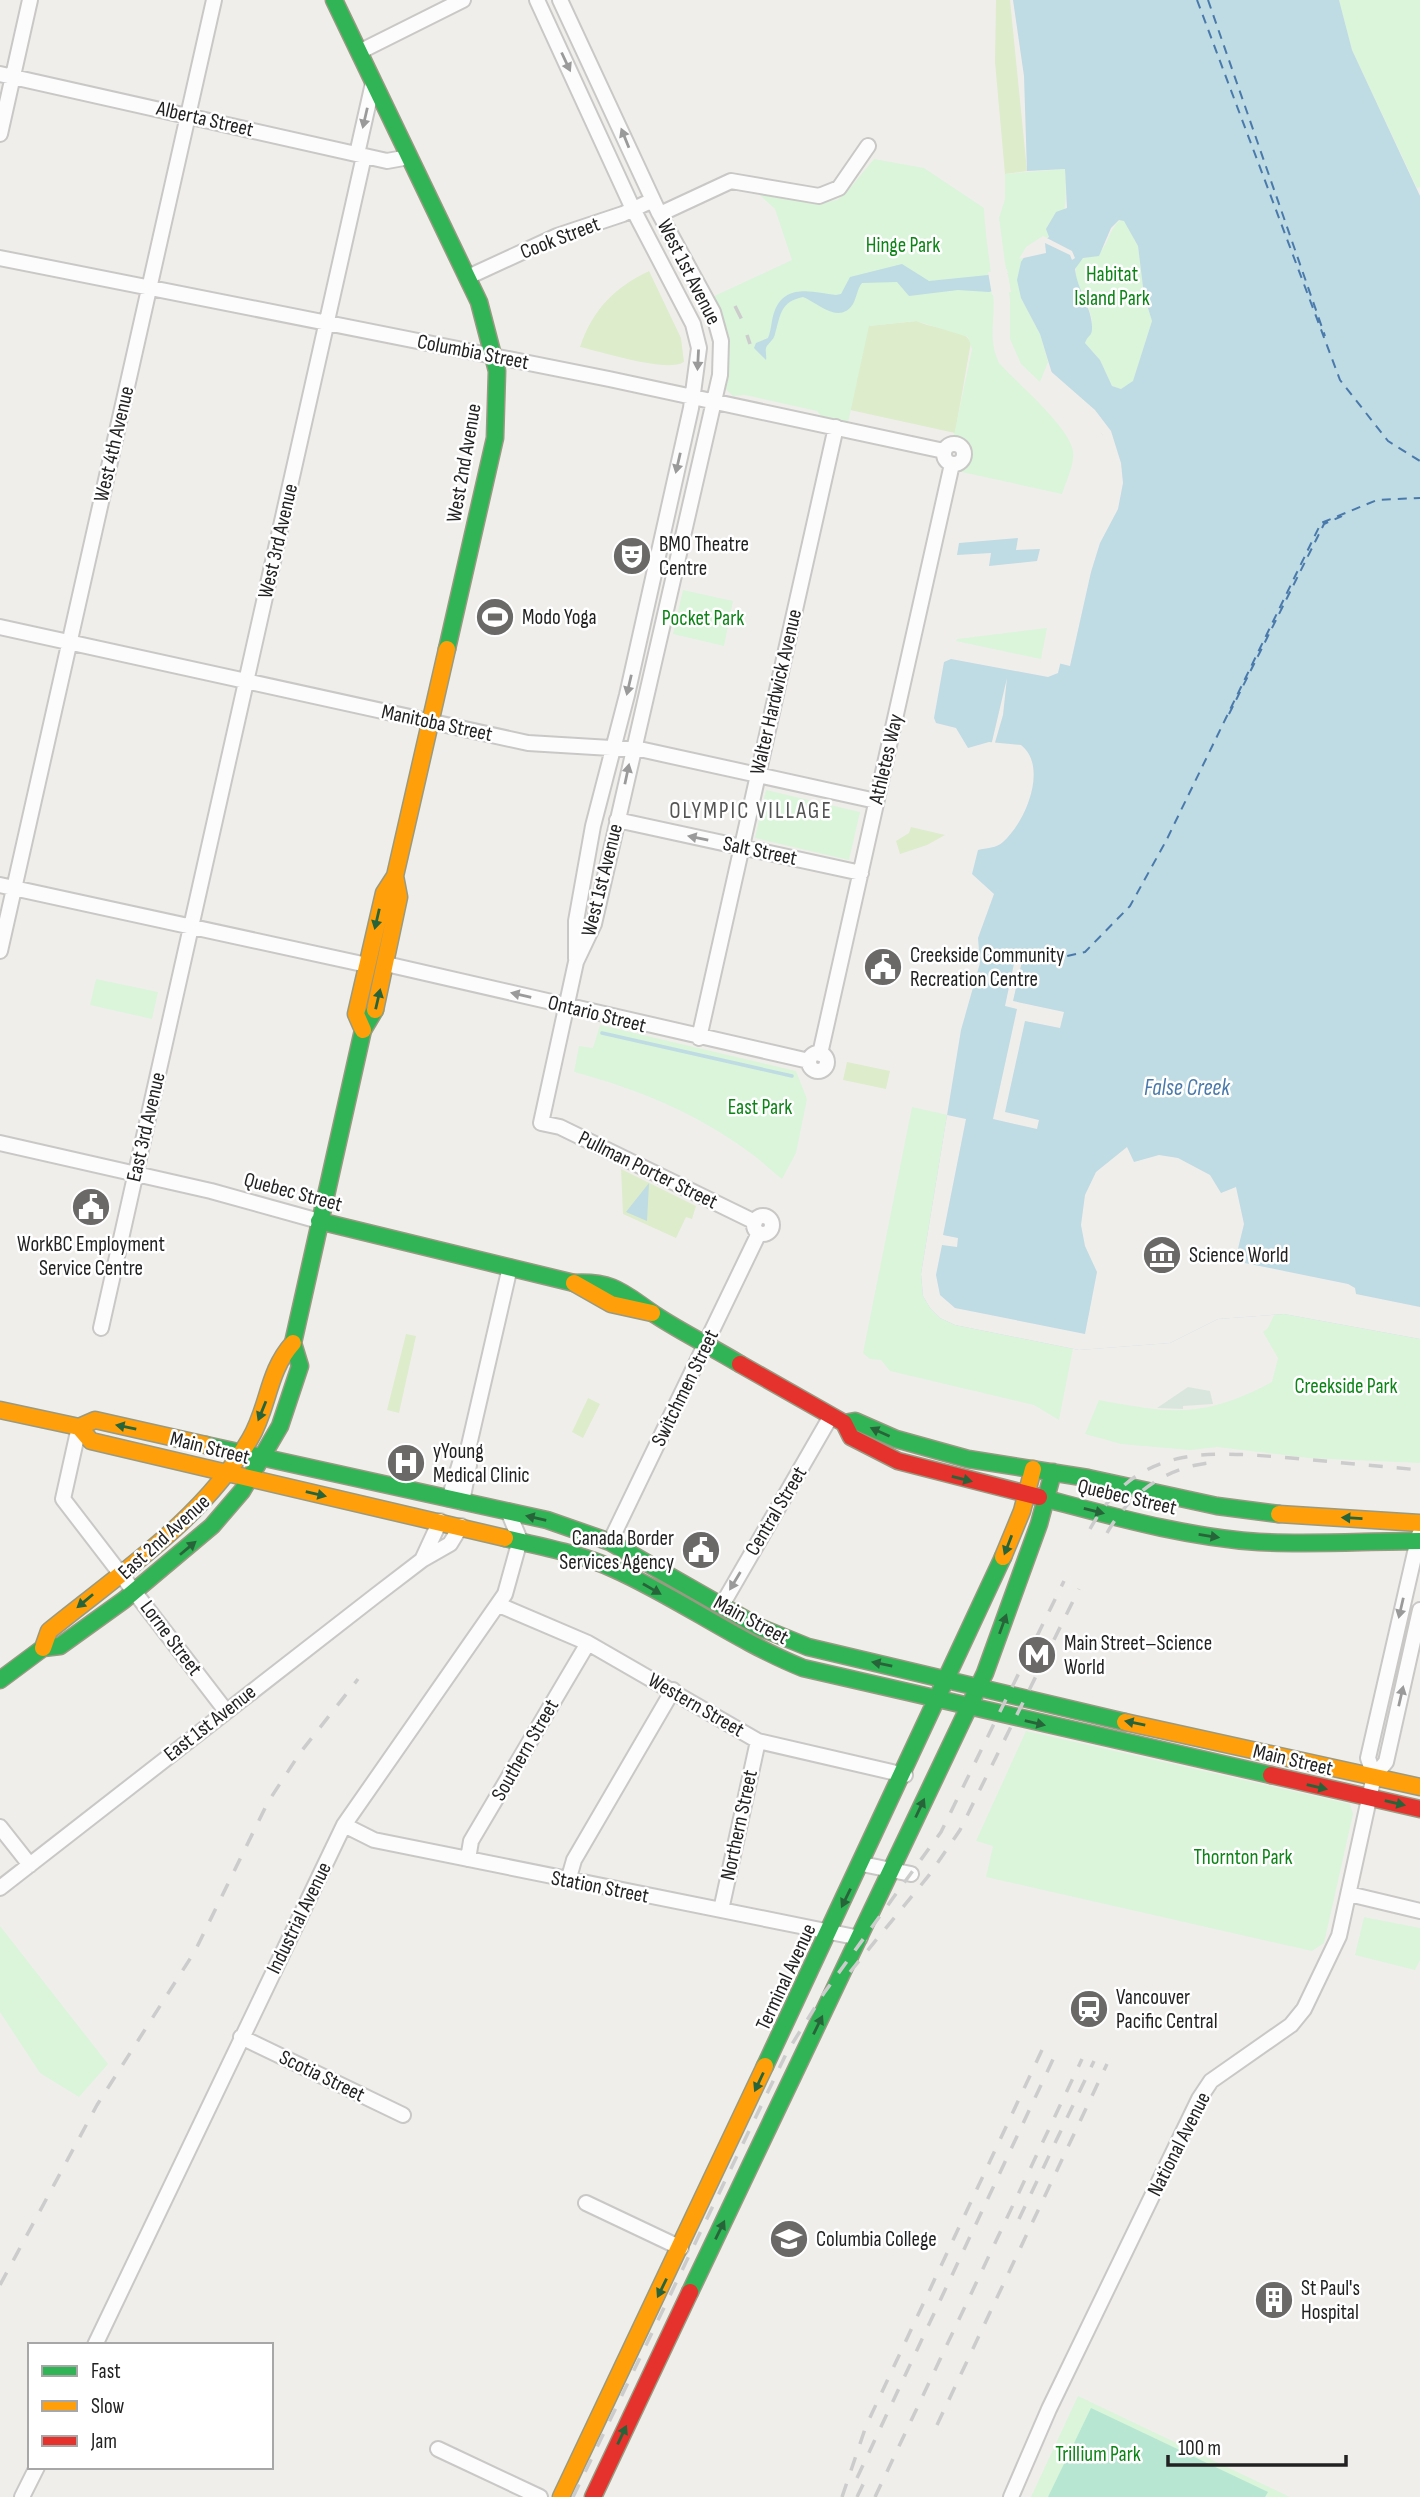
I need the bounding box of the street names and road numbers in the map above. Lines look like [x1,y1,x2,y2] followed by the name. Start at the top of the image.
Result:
[153,96,256,142] street label: Alberta Street
[517,211,603,265] street label: Cook Street
[652,215,726,329] street label: West 1st Avenue
[415,329,531,375] street label: Columbia Street
[89,384,139,504] street label: West 4th Avenue
[441,402,487,524] street label: West 2nd Avenue
[253,481,303,601] street label: West 3rd Avenue
[745,607,807,777] street label: Walter Hardwick Avenue
[379,699,495,747] street label: Manitoba Street
[863,712,908,807] street label: Athletes Way
[576,821,628,939] street label: West 1st Avenue
[721,831,799,871] street label: Salt Street
[545,990,649,1038] street label: Ontario Street
[121,1070,171,1184] street label: East 3rd Avenue
[574,1126,722,1214] street label: Pullman Porter Street
[241,1167,345,1217] street label: Quebec Street
[646,1326,724,1450] street label: Switchmen Street
[168,1426,252,1470] street label: Main Street
[740,1462,812,1560] street label: Central Street
[1075,1473,1179,1521] street label: Quebec Street
[113,1489,215,1585] street label: East 2nd Avenue
[709,1590,793,1650] street label: Main Street
[135,1596,207,1680] street label: Lorne Street
[644,1668,748,1742] street label: Western Street
[159,1679,261,1767] street label: East 1st Avenue
[486,1695,564,1805] street label: Southern Street
[1251,1739,1335,1781] street label: Main Street
[715,1768,763,1882] street label: Northern Street
[261,1858,337,1978] street label: Industrial Avenue
[549,1865,651,1909] street label: Station Street
[750,1920,822,2034] street label: Terminal Avenue
[275,2045,369,2107] street label: Scotia Street
[1142,2088,1216,2200] street label: National Avenue

